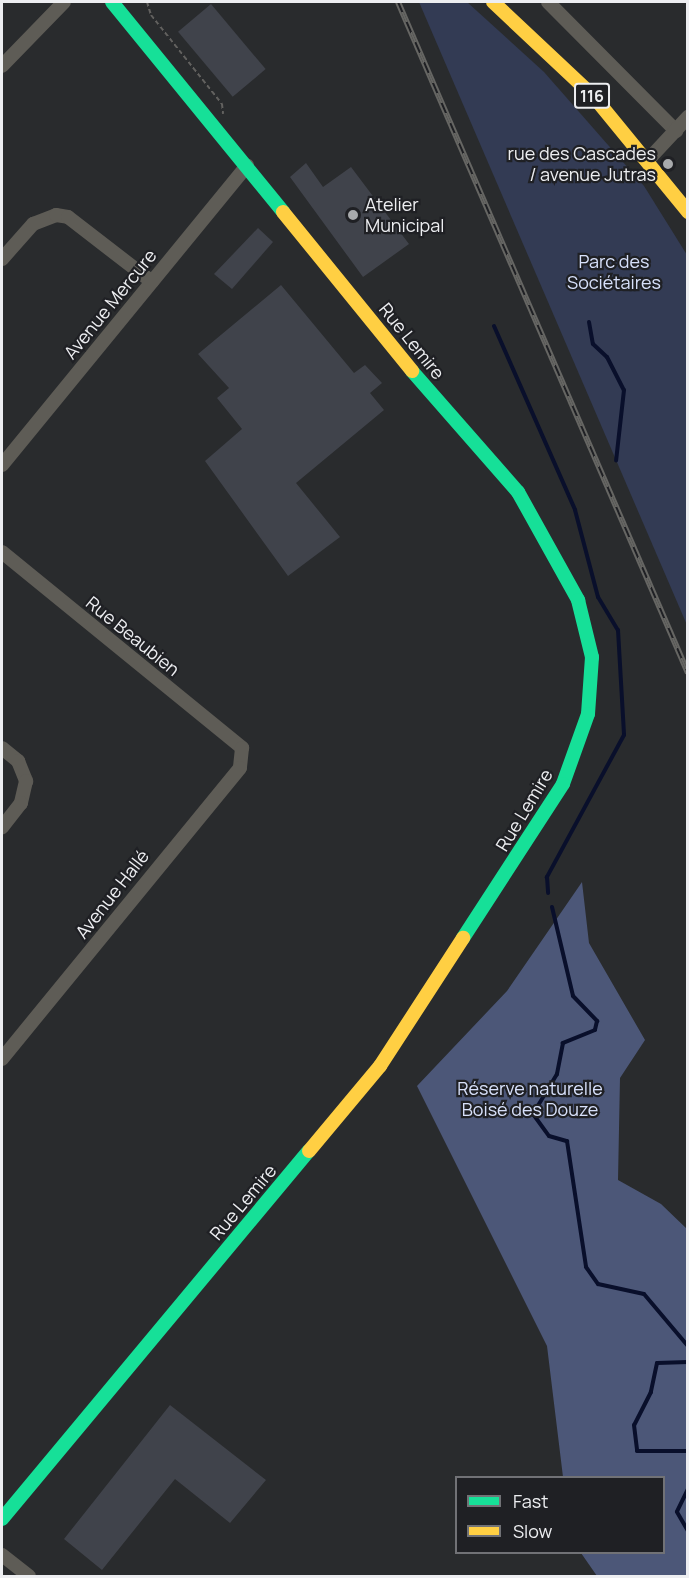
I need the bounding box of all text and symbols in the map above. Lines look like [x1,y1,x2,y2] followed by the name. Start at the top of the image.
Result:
[574,83,610,109] road number: 116
[508,143,656,186] place label: rue des Cascades / avenue Jutras
[661,157,675,171] marker: rue des Cascades / avenue Jutras
[365,194,444,236] place label: Atelier Municipal
[346,208,360,222] marker: Atelier Municipal
[59,245,161,363] street label: Avenue Mercure
[567,251,661,294] park label: Parc des Sociétaires
[375,298,449,384] street label: Rue Lemire
[82,592,184,680] street label: Rue Beaubien
[491,765,557,855] street label: Rue Lemire
[71,845,153,943] street label: Avenue Hallé
[457,1078,603,1120] park label: Réserve naturelle Boisé des Douze
[205,1160,281,1244] street label: Rue Lemire
[455,1476,665,1554] legend
[513,1489,548,1513] text: Fast
[513,1519,552,1543] text: Slow

